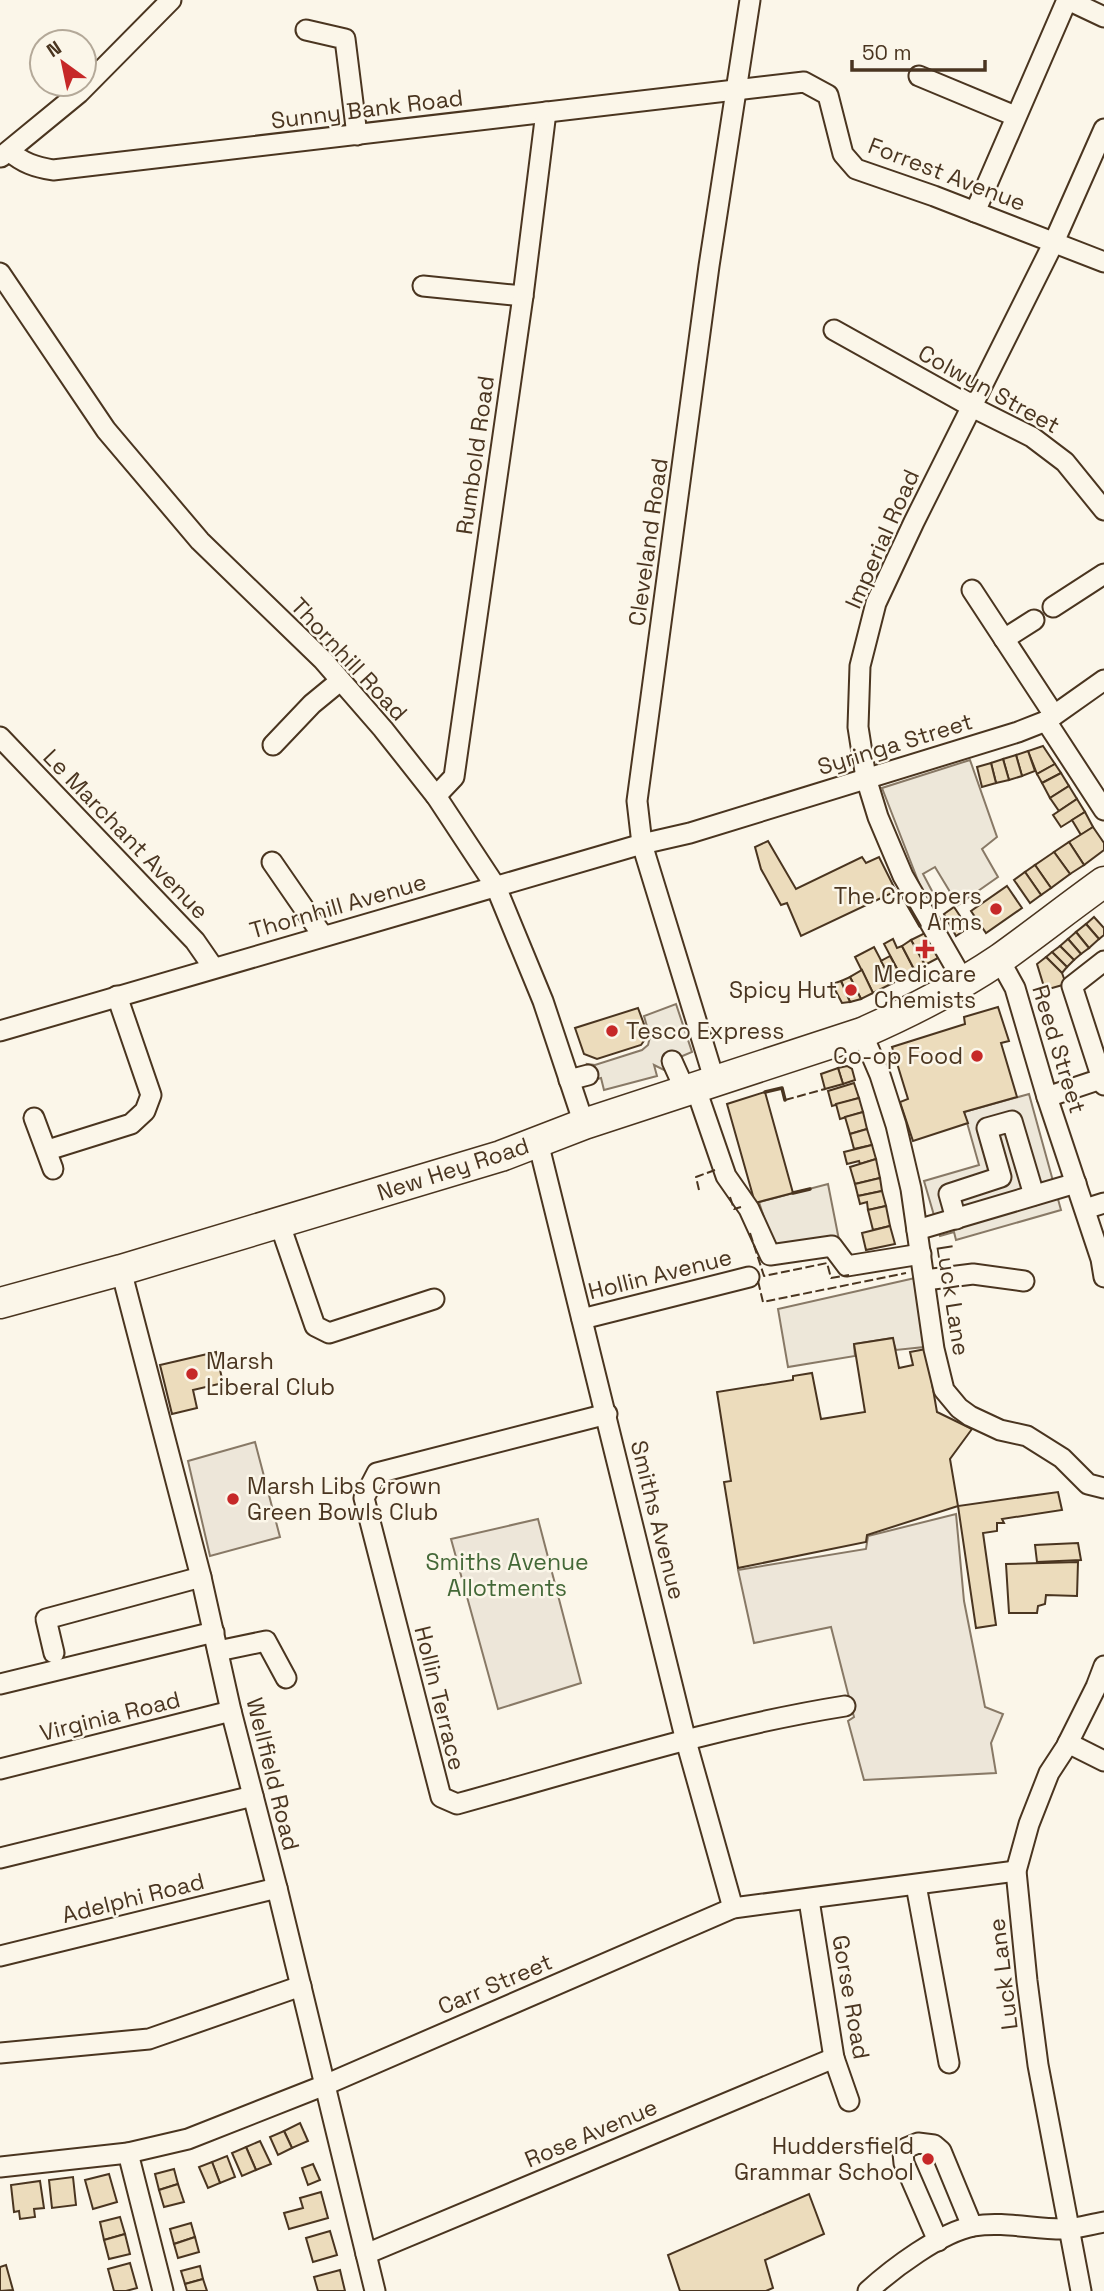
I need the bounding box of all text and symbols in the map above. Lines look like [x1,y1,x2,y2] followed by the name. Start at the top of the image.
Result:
[28,28,98,98] north arrow
[852,28,985,72] scale bar
[42,35,66,63] text: N
[862,39,912,66] text: 50 m
[269,82,465,136] street label: Sunny Bank Road
[864,130,1030,218] street label: Forrest Avenue
[913,338,1065,440] street label: Colwyn Street
[449,374,501,536] street label: Rumbold Road
[621,456,675,628] street label: Cleveland Road
[838,465,926,613] street label: Imperial Road
[284,591,414,727] street label: Thornhill Road
[814,706,976,782] street label: Syringa Street
[37,742,215,926] street label: Le Marchant Avenue
[246,866,430,946] street label: Thornhill Avenue
[834,881,982,937] place label: The Croppers Arms
[988,901,1004,917] marker: The Croppers Arms
[917,941,933,957] marker: Medicare Chemists
[874,959,976,1015] place label: Medicare Chemists
[729,975,837,1005] place label: Spicy Hut
[1025,981,1093,1117] street label: Reed Street
[843,982,859,998] marker: Spicy Hut
[626,1016,784,1046] place label: Tesco Express
[604,1023,620,1039] marker: Tesco Express
[833,1041,963,1071] place label: Co-op Food
[969,1048,985,1064] marker: Co-op Food
[373,1130,533,1208] street label: New Hey Road
[585,1242,735,1306] street label: Hollin Avenue
[929,1242,977,1358] street label: Luck Lane
[206,1346,335,1402] place label: Marsh Liberal Club
[184,1366,200,1382] marker: Marsh Liberal Club
[624,1437,692,1603] street label: Smiths Avenue
[247,1471,441,1527] place label: Marsh Libs Crown Green Bowls Club
[225,1491,241,1507] marker: Marsh Libs Crown Green Bowls Club
[425,1547,589,1603] park label: Smiths Avenue Allotments
[408,1623,472,1773] street label: Hollin Terrace
[37,1684,183,1748] street label: Virginia Road
[240,1695,306,1853] street label: Wellfield Road
[59,1866,207,1930] street label: Adelphi Road
[981,1917,1025,2031] street label: Luck Lane
[825,1932,877,2062] street label: Gorse Road
[433,1946,557,2022] street label: Carr Street
[520,2092,662,2174] street label: Rose Avenue
[734,2131,914,2187] place label: Huddersfield Grammar School
[920,2151,936,2167] marker: Huddersfield Grammar School

